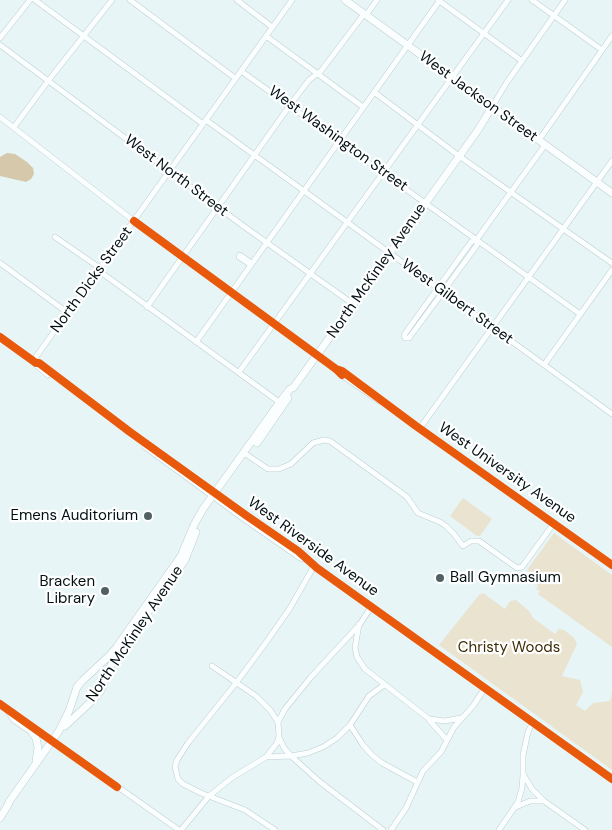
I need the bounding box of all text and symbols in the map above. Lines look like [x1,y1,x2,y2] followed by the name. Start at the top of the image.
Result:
[415,48,541,146] street label: West Jackson Street
[265,82,411,196] street label: West Washington Street
[121,131,231,221] street label: West North Street
[324,200,430,342] street label: North McKinley Avenue
[47,223,137,337] street label: North Dicks Street
[398,255,516,349] street label: West Gilbert Street
[435,419,579,527] street label: West University Avenue
[244,493,382,601] street label: West Riverside Avenue
[10,507,138,525] place label: Emens Auditorium
[142,510,154,522] marker: Emens Auditorium
[83,563,187,705] street label: North McKinley Avenue
[450,569,561,587] place label: Ball Gymnasium
[434,572,446,584] marker: Ball Gymnasium
[40,573,95,608] place label: Bracken Library
[99,585,111,597] marker: Bracken Library
[458,639,560,657] park label: Christy Woods

